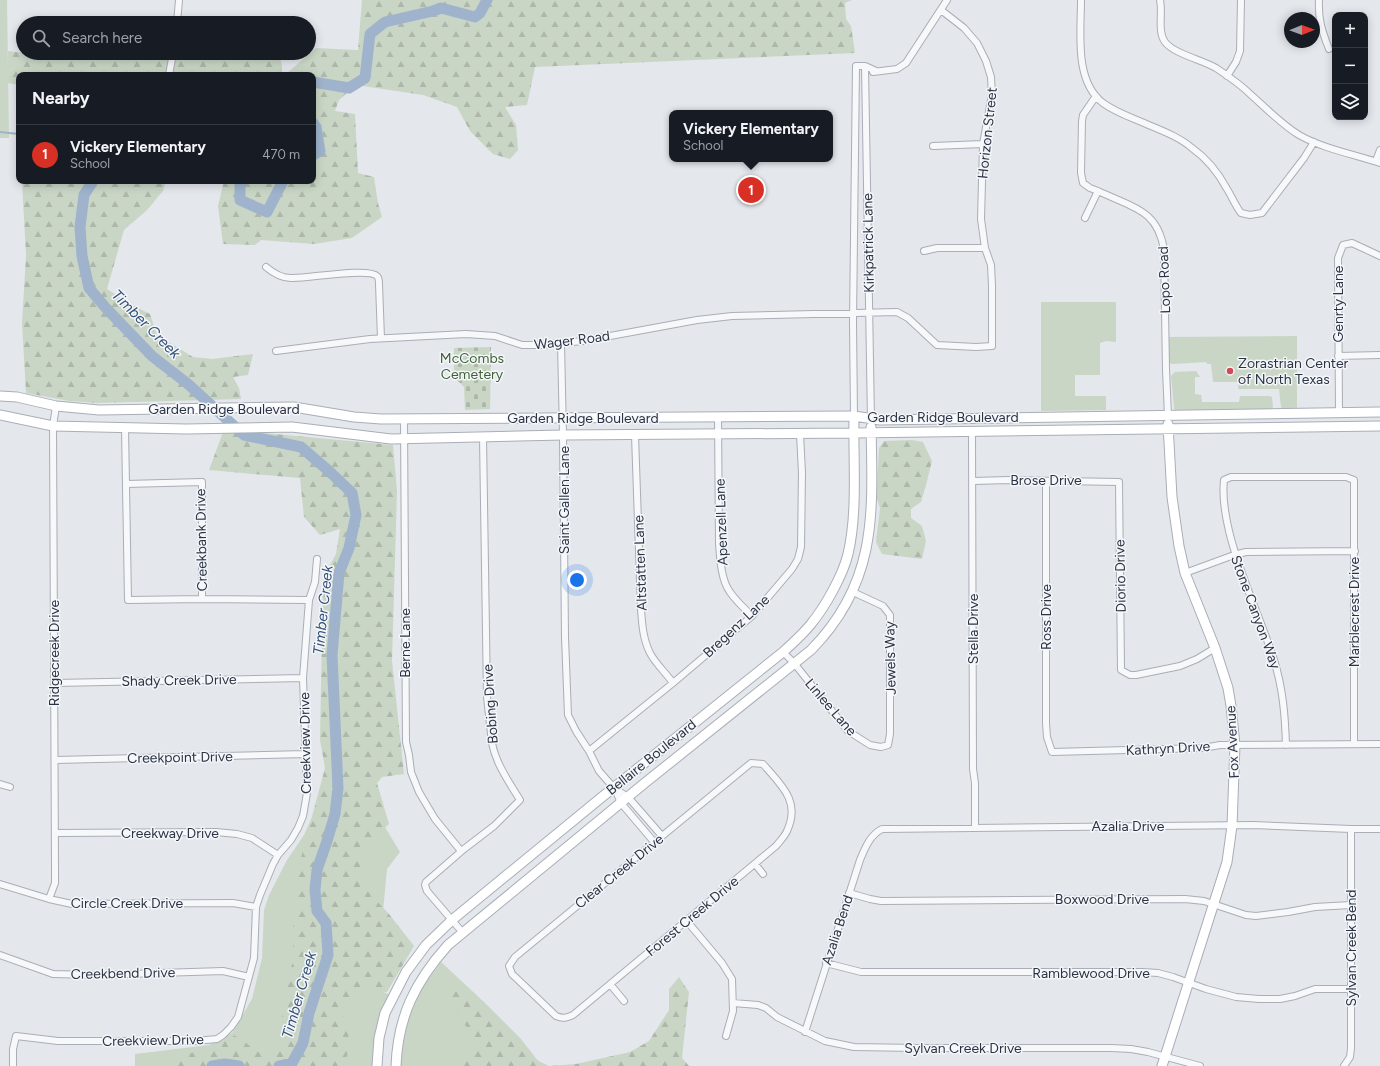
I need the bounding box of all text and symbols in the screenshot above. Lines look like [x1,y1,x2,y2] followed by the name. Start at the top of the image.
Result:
[1284,12,1320,48] north arrow
[1332,12,1368,120] map controls
[1332,12,1368,48] button: +
[16,16,316,60] search box
[30,27,52,49] icon: search
[62,29,142,47] text: Search here
[1332,48,1368,84] button: −
[1332,84,1368,120] button: layers
[974,86,1001,180] street label: Horizon Street
[32,88,90,108] text: Nearby
[669,110,833,162] popup
[683,120,819,138] text: Vickery Elementary
[70,138,206,156] text: Vickery Elementary
[683,138,723,153] text: School
[42,147,48,162] text: 1
[262,147,300,162] text: 470 m
[70,156,110,171] text: School
[738,175,764,205] pin: 1
[859,193,878,293] street label: Kirkpatrick Lane
[1155,246,1174,314] street label: Lopo Road
[1330,265,1347,342] street label: Genrty Lane
[108,286,185,363] water label: Timber Creek
[533,327,611,354] street label: Wager Road
[440,350,504,383] park label: McCombs Cemetery
[1238,355,1349,388] place label: Zorastrian Center of North Texas
[1225,366,1235,376] marker: Zorastrian Center of North Texas
[148,401,300,418] street label: Garden Ridge Boulevard
[867,409,1019,426] street label: Garden Ridge Boulevard
[507,410,659,427] street label: Garden Ridge Boulevard
[556,446,573,554] street label: Saint Gallen Lane
[1010,472,1082,489] street label: Brose Drive
[711,478,732,566] street label: Apenzell Lane
[192,488,211,591] street label: Creekbank Drive
[630,514,651,611] street label: Altstatten Lane
[1111,539,1130,613] street label: Diorio Drive
[1227,553,1284,672] street label: Stone Canyon Way
[1346,557,1363,667] street label: Marblecrest Drive
[309,564,337,656] water label: Timber Creek
[567,570,587,590] your location
[1038,584,1055,650] street label: Ross Drive
[700,591,773,662] street label: Bregenz Lane
[965,593,982,664] street label: Stella Drive
[46,600,63,706] street label: Ridgecreek Drive
[397,608,414,678] street label: Berne Lane
[881,620,900,695] street label: Jewels Way
[479,663,502,744] street label: Bobing Drive
[121,671,237,690] street label: Shady Creek Drive
[801,675,860,740] street label: Linlee Lane
[296,692,315,794] street label: Creekview Drive
[1222,705,1243,779] street label: Fox Avenue
[603,716,700,799] street label: Bellaire Boulevard
[1125,738,1211,759] street label: Kathryn Drive
[127,748,233,767] street label: Creekpoint Drive
[1092,818,1165,835] street label: Azalia Drive
[121,825,219,842] street label: Creekway Drive
[572,830,667,912] street label: Clear Creek Drive
[642,872,742,960] street label: Forest Creek Drive
[1343,889,1360,1007] street label: Sylvan Creek Bend
[1055,891,1150,908] street label: Boxwood Drive
[818,893,857,967] street label: Azalia Bend
[71,895,184,912] street label: Circle Creek Drive
[278,949,320,1041] water label: Timber Creek
[71,964,176,983] street label: Creekbend Drive
[1032,965,1150,982] street label: Ramblewood Drive
[102,1031,204,1050] street label: Creekview Drive
[904,1040,1022,1057] street label: Sylvan Creek Drive

